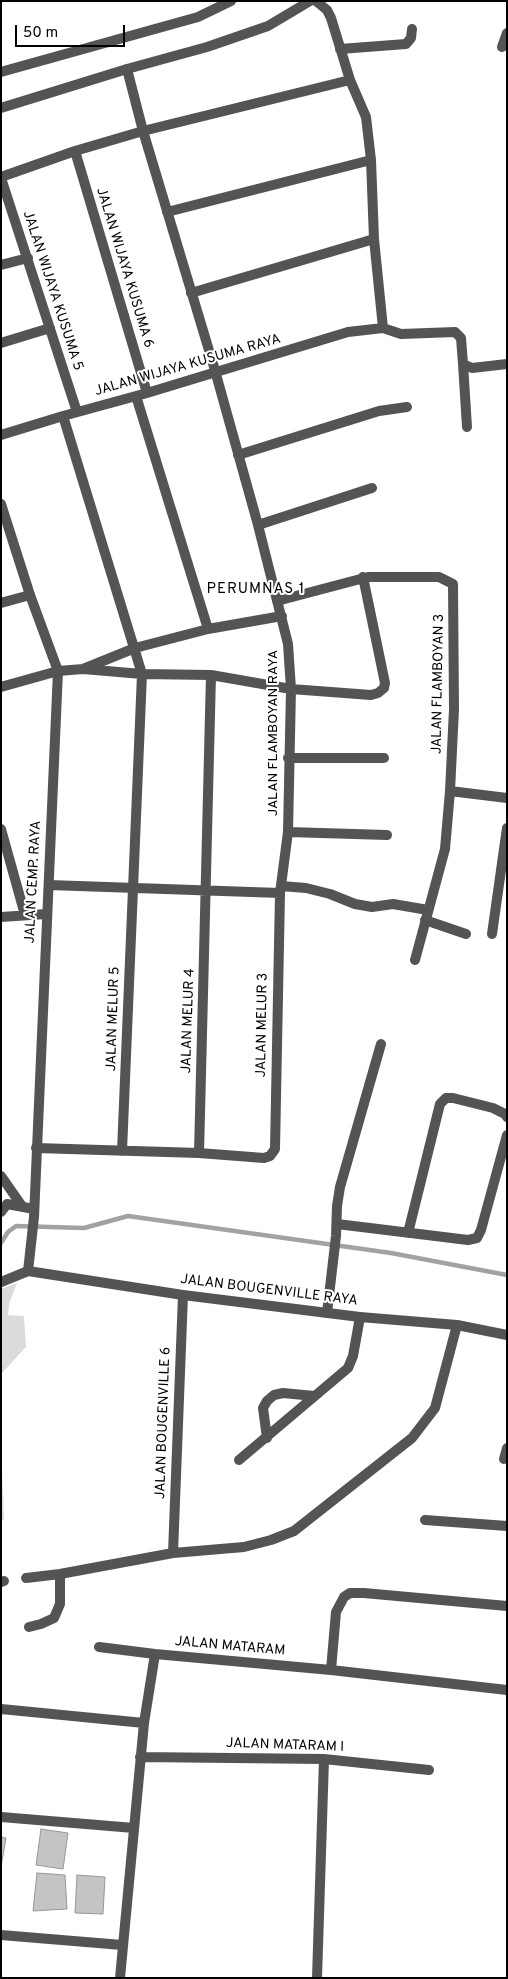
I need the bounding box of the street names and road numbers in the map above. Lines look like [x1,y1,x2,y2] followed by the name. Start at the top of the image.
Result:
[92,186,156,350] street label: JALAN WIJAYA KUSUMA 6
[18,209,86,373] street label: JALAN WIJAYA KUSUMA 5
[93,331,283,401] street label: JALAN WIJAYA KUSUMA RAYA
[429,614,449,754] street label: JALAN FLAMBOYAN 3
[266,650,282,816] street label: JALAN FLAMBOYAN RAYA
[22,820,46,944] street label: JALAN CEMP. RAYA
[104,966,124,1072] street label: JALAN MELUR 5
[179,968,199,1074] street label: JALAN MELUR 4
[254,973,272,1077] street label: JALAN MELUR 3
[179,1272,359,1310] street label: JALAN BOUGENVILLE RAYA
[153,1347,175,1499] street label: JALAN BOUGENVILLE 6
[174,1634,286,1660] street label: JALAN MATARAM
[226,1736,344,1756] street label: JALAN MATARAM I

